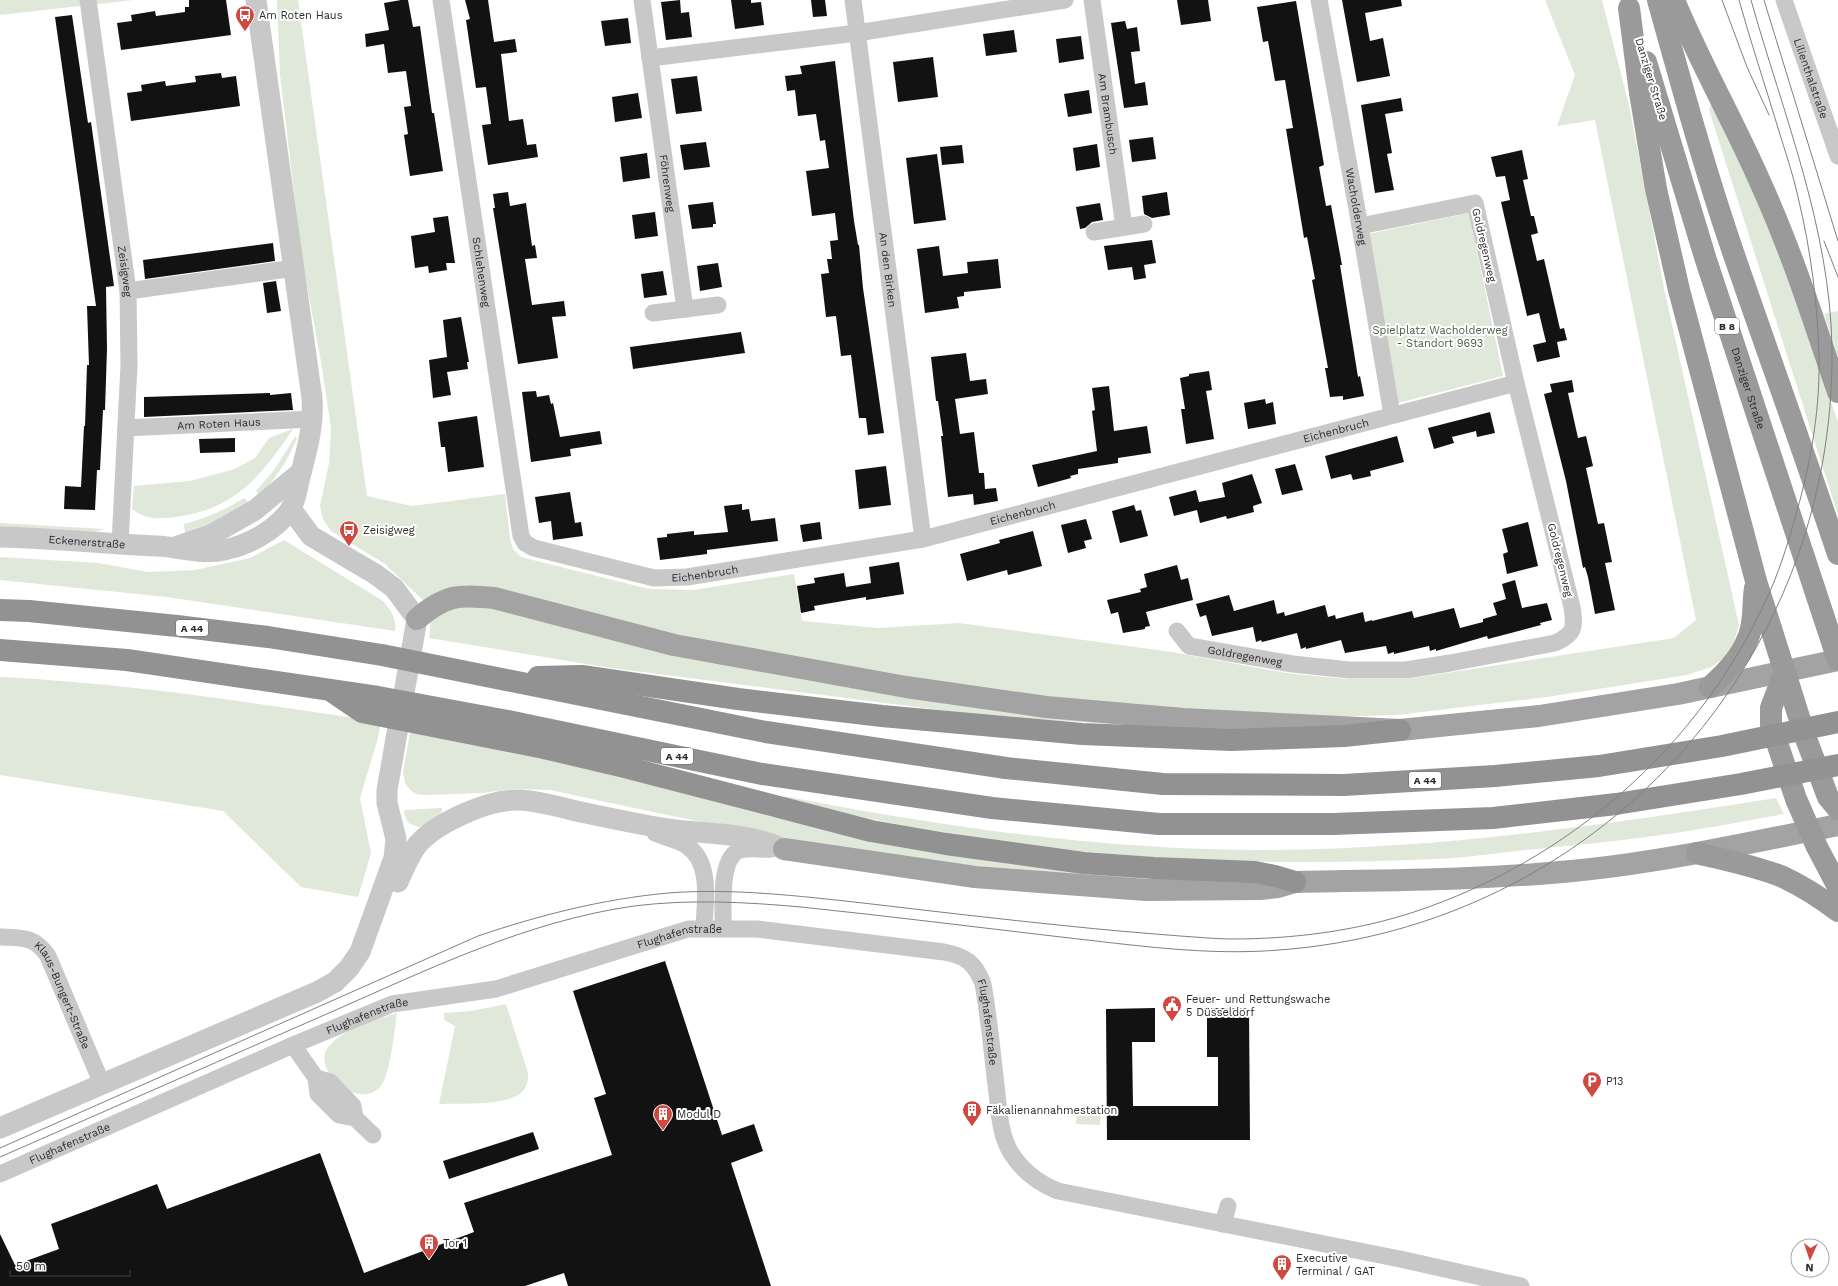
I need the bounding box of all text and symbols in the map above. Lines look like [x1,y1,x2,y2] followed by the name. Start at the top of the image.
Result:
[234,4,256,32] bus stop icon: Am Roten Haus
[259,9,343,22] place label: Am Roten Haus
[1632,36,1670,122] street label: Danziger Straße
[1791,37,1831,120] street label: Lilienthalstraße
[1096,72,1120,156] street label: Am Brambusch
[657,154,678,213] street label: Föhrenweg
[1343,167,1370,246] street label: Wacholderweg
[1469,207,1499,283] street label: Goldregenweg
[877,231,899,308] street label: An den Birken
[470,236,493,308] street label: Schlehenweg
[115,245,135,297] street label: Zeisigweg
[1715,318,1739,334] road number: B 8
[1372,324,1508,350] park label: Spielplatz Wacholderweg - Standort 9693
[1729,346,1768,431] street label: Danziger Straße
[177,415,261,432] street label: Am Roten Haus
[1302,416,1370,445] street label: Eichenbruch
[988,498,1057,528] street label: Eichenbruch
[338,519,360,547] bus stop icon: Zeisigweg
[1545,522,1575,598] street label: Goldregenweg
[363,524,415,537] place label: Zeisigweg
[48,533,126,551] street label: Eckenerstraße
[671,562,739,584] street label: Eichenbruch
[176,620,208,636] road number: A 44
[1207,643,1284,669] street label: Goldregenweg
[661,748,693,764] road number: A 44
[1409,772,1441,788] road number: A 44
[635,923,722,951] street label: Flughafenstraße
[32,938,93,1051] street label: Klaus-Bungert-Straße
[975,977,1000,1066] street label: Flughafenstraße
[1186,993,1330,1019] place label: Feuer- und Rettungswache 5 Düsseldorf
[1161,994,1183,1022] public building icon: Feuer- und Rettungswache 5 Düsseldorf
[324,995,409,1037] street label: Flughafenstraße
[1581,1070,1603,1098] parking icon: P13
[1606,1075,1623,1088] place label: P13
[961,1099,983,1127] building icon: Fäkalienannahmestation
[652,1103,674,1131] building icon: Modul D
[986,1104,1117,1117] place label: Fäkalienannahmestation
[677,1108,721,1121] place label: Modul D
[27,1120,112,1167] street label: Flughafenstraße
[418,1232,440,1260] building icon: Tor 1
[443,1237,467,1250] place label: Tor 1
[1790,1238,1830,1278] north arrow
[10,1252,130,1278] scale bar
[1296,1252,1375,1278] place label: Executive Terminal / GAT
[1271,1253,1293,1281] building icon: Executive Terminal / GAT
[16,1259,46,1273] text: 50 m
[1805,1261,1814,1274] text: N

